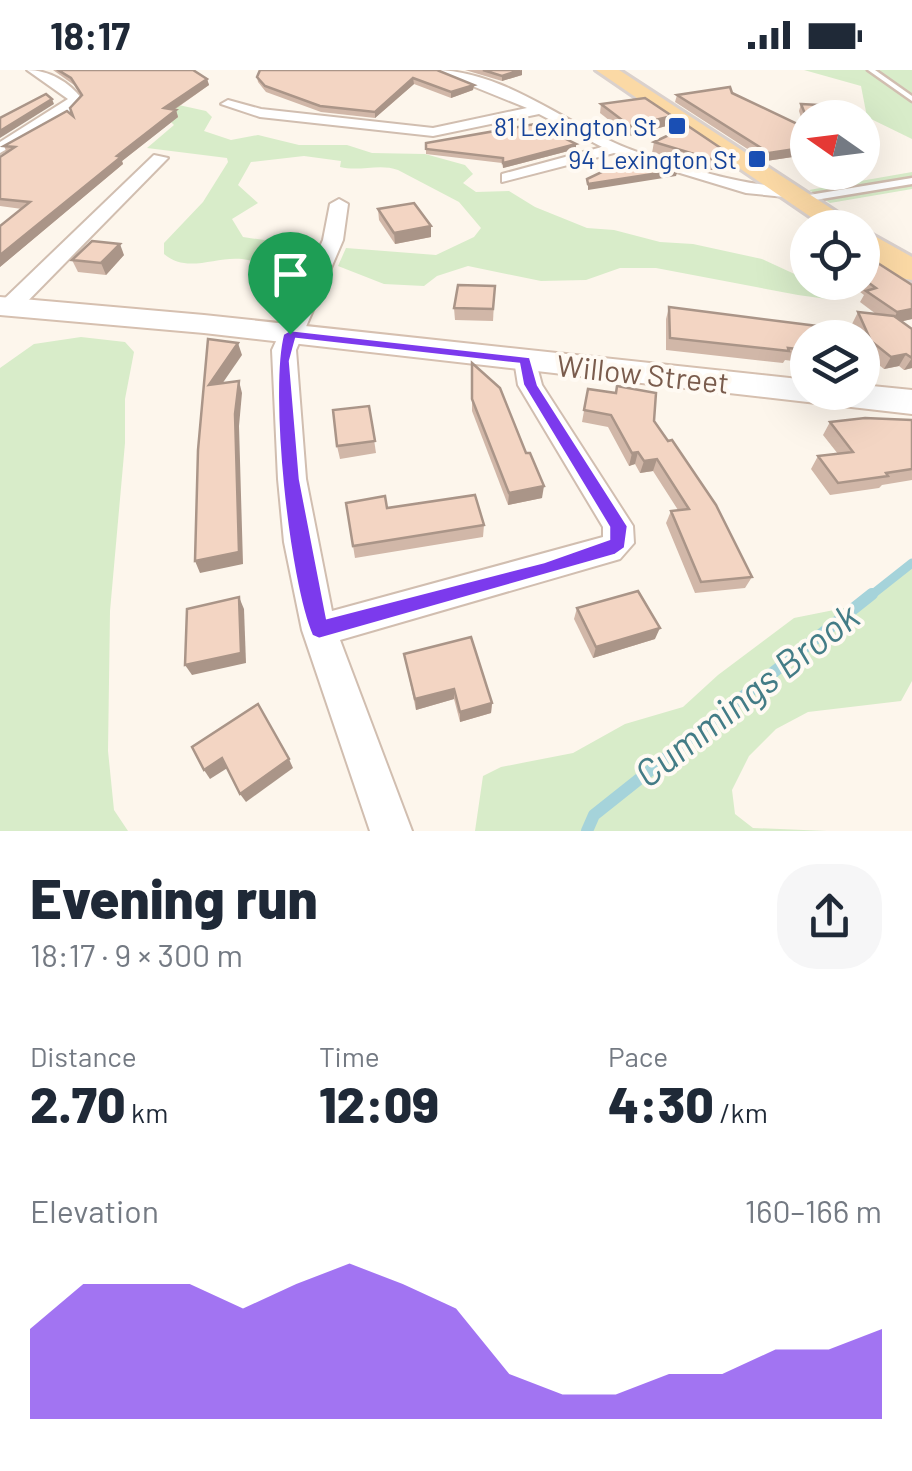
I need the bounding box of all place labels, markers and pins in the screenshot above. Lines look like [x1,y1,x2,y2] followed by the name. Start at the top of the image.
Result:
[494,111,657,141] place label: 81 Lexington St
[666,115,688,137] marker: 81 Lexington St
[568,144,737,174] place label: 94 Lexington St
[746,148,768,170] marker: 94 Lexington St
[248,232,333,335] pin

